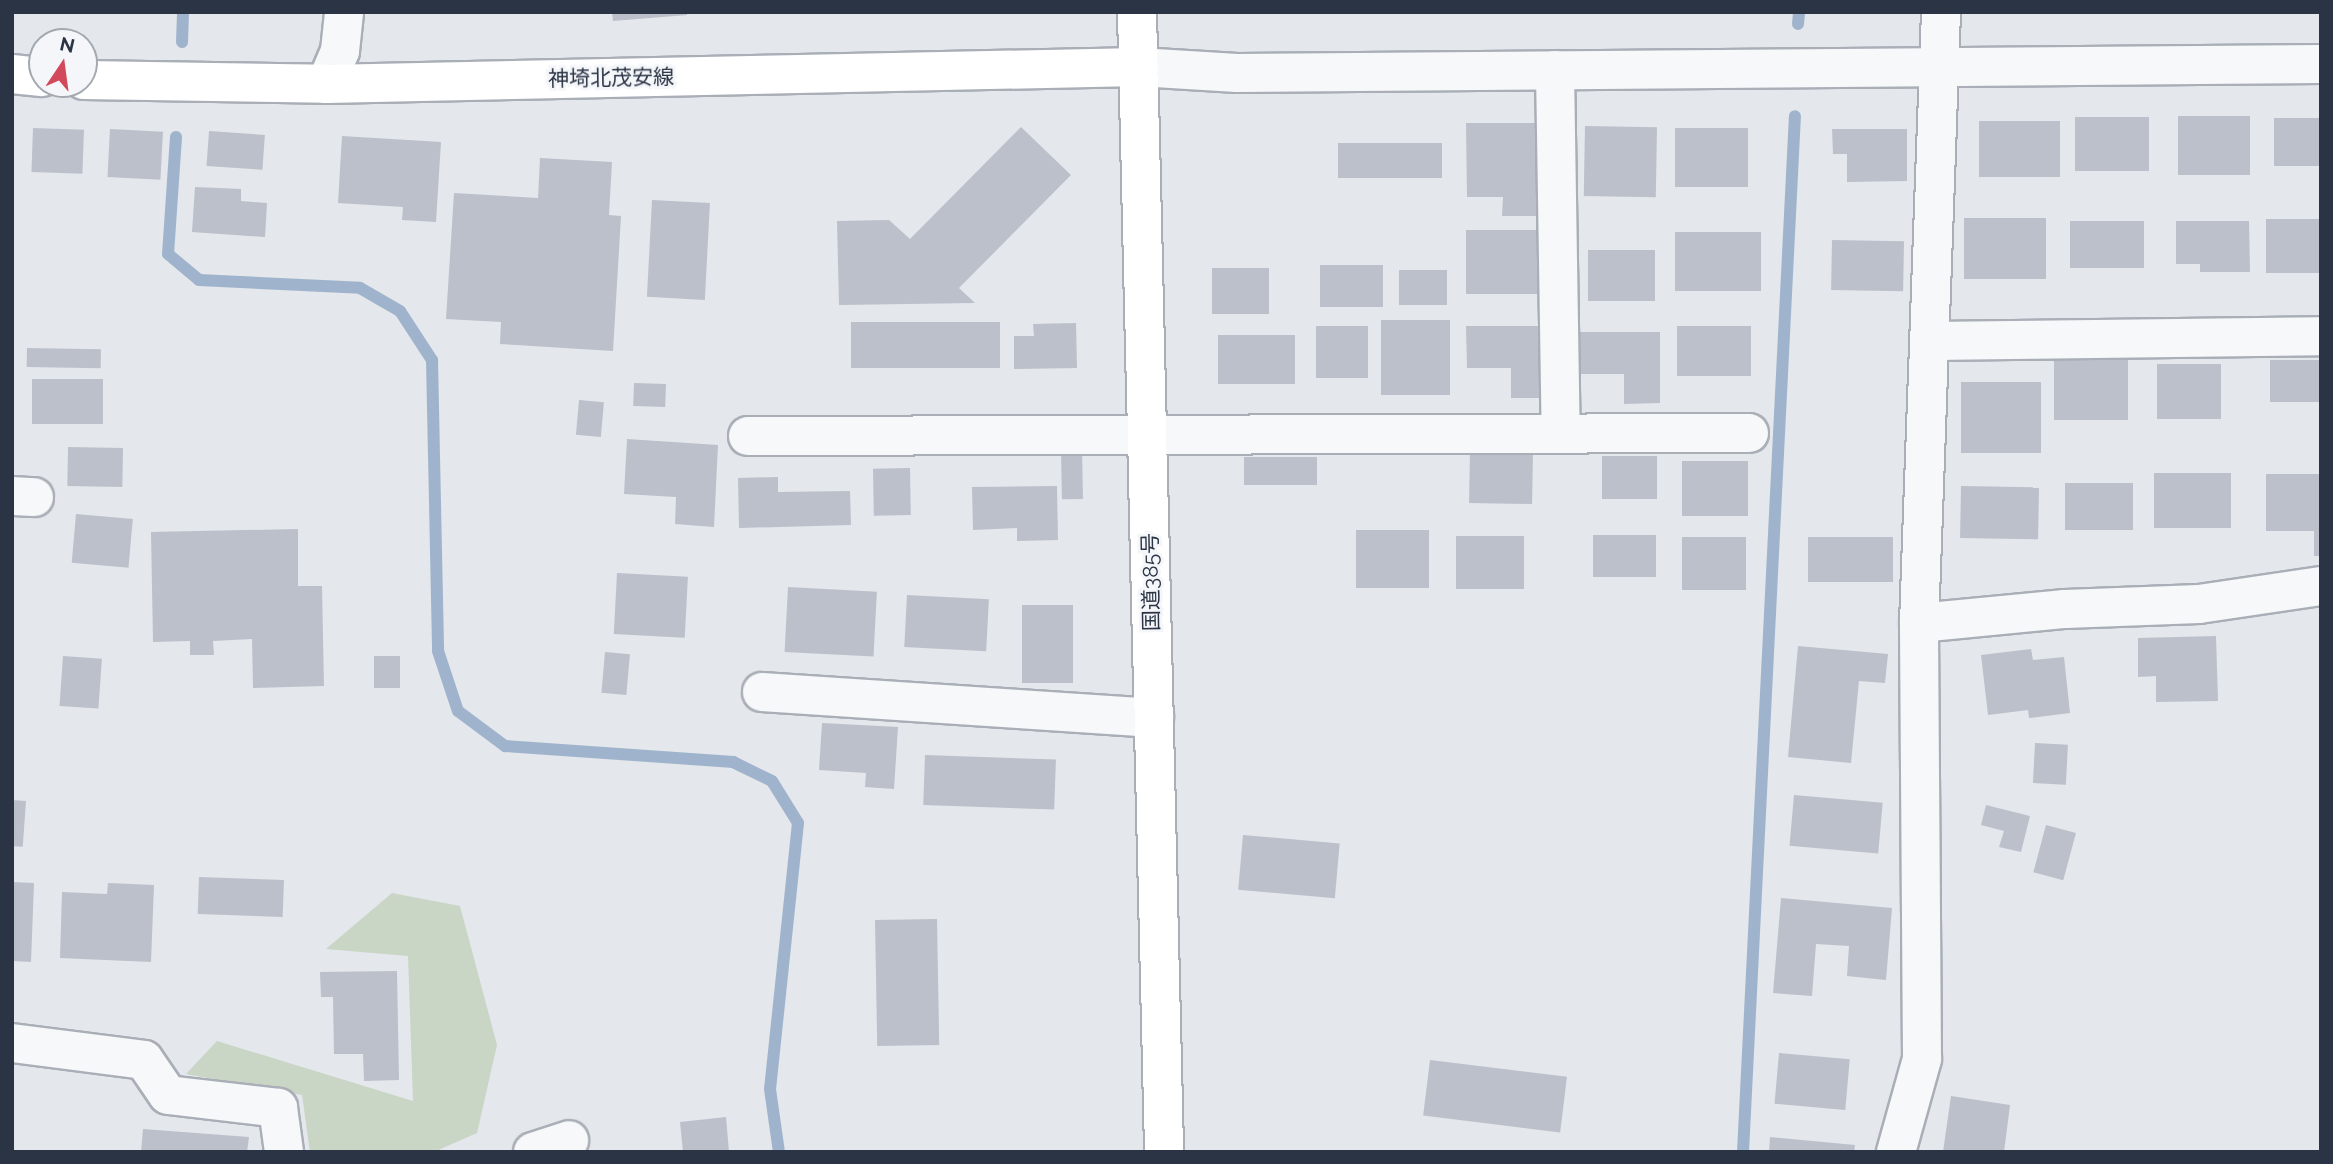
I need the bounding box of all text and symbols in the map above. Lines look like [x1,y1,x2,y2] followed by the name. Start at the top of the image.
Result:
[28,28,98,98] north arrow
[58,32,77,57] text: N
[548,64,674,92] street label: 神埼北茂安線
[1138,533,1164,631] street label: 国道385号

